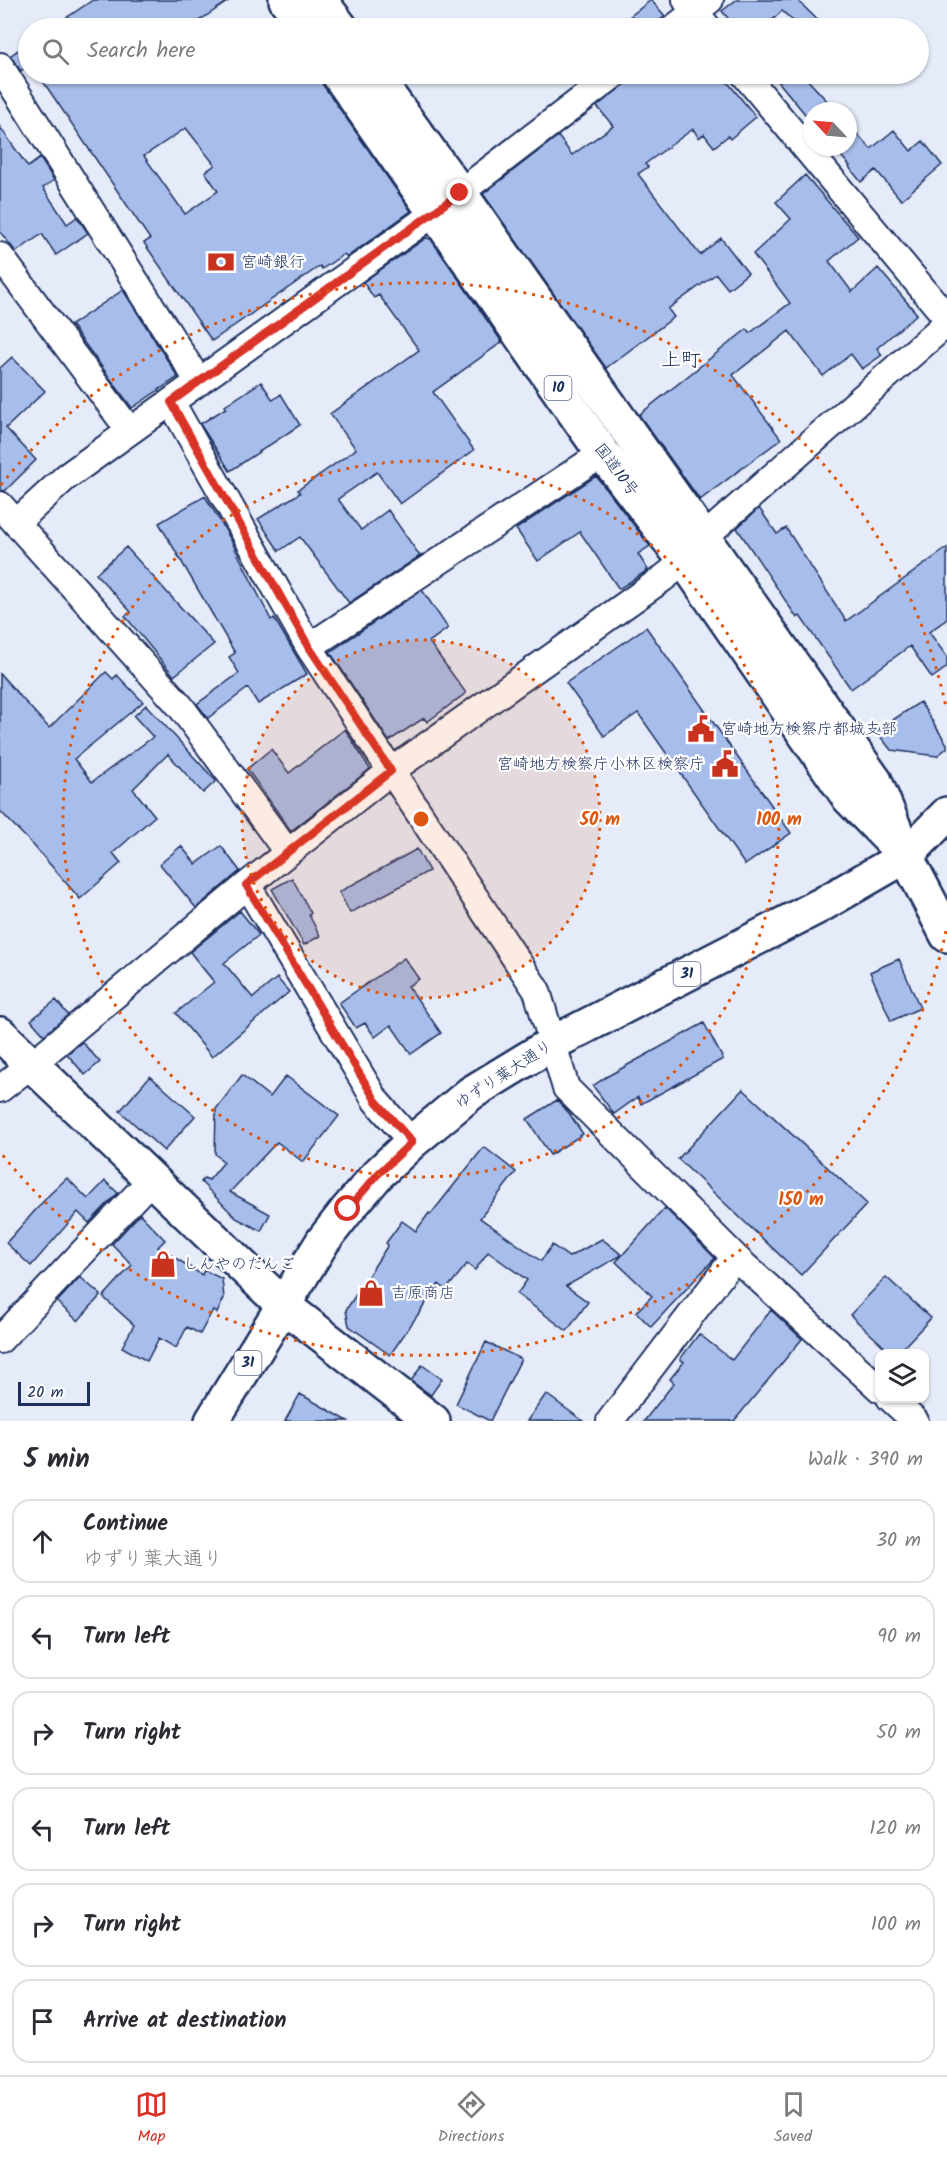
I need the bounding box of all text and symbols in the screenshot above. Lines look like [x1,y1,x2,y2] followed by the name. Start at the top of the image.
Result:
[18,18,929,84] search box
[87,34,195,69] text: Search here
[39,35,72,68] icon: search
[803,102,857,156] north arrow
[446,179,472,205] route end
[206,247,236,277] bank icon: 宮崎銀行
[241,250,305,275] place label: 宮崎銀行
[661,345,701,377] district label: 上町
[544,376,572,400] road number: 10
[588,438,644,502] street label: 国道10号
[686,714,716,744] public building icon: 宮崎地方検察庁都城支部
[721,717,897,742] place label: 宮崎地方検察庁都城支部
[710,749,740,779] public building icon: 宮崎地方検察庁小林区検察庁
[497,752,705,777] place label: 宮崎地方検察庁小林区検察庁
[579,806,620,835] text: 50 m
[756,806,802,835] text: 100 m
[411,809,431,829] centre of rings
[674,962,700,986] road number: 31
[450,1034,558,1116] street label: ゆずり葉大通り
[778,1186,824,1215] text: 150 m
[334,1195,360,1221] route start
[148,1249,178,1279] shop icon: しんやのだんご
[183,1252,295,1277] place label: しんやのだんご
[356,1278,386,1308] shop icon: 吉原商店
[391,1281,455,1306] place label: 吉原商店
[875,1349,929,1403] map controls
[875,1349,929,1403] button: layers
[234,1351,262,1375] road number: 31
[18,1379,90,1406] scale bar
[27,1380,63,1405] text: 20 m
[24,1439,90,1481] text: 5 min
[808,1444,923,1476] text: Walk · 390 m
[83,1507,168,1542] text: Continue
[26,1525,59,1558] icon: ahead
[876,1525,921,1557] text: 30 m
[83,1544,223,1576] text: ゆずり葉大通り
[83,1620,170,1655] text: Turn left
[26,1621,59,1654] icon: left
[877,1621,921,1653] text: 90 m
[83,1716,181,1751] text: Turn right
[26,1717,59,1750] icon: right
[876,1717,921,1749] text: 50 m
[83,1812,170,1847] text: Turn left
[26,1813,59,1846] icon: left
[869,1813,921,1845] text: 120 m
[83,1908,181,1943] text: Turn right
[26,1909,59,1942] icon: right
[871,1909,921,1941] text: 100 m
[83,2004,286,2039] text: Arrive at destination
[26,2005,59,2038] icon: arrive
[135,2088,168,2149] tab: Map
[438,2088,504,2149] tab: Directions
[774,2088,812,2149] tab: Saved

